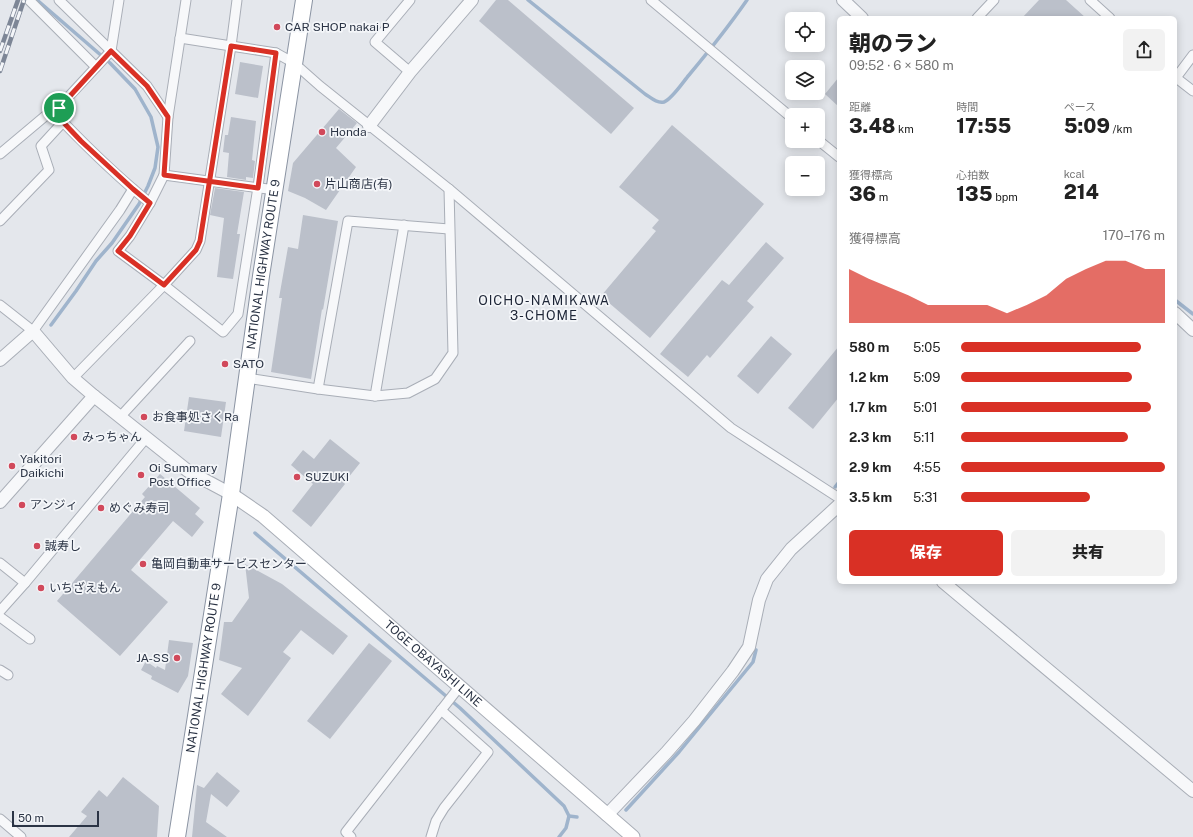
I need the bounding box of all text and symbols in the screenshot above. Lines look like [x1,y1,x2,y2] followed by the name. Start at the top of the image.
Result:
[785,12,825,196] map controls
[785,12,825,52] button: locate
[285,20,390,34] place label: CAR SHOP nakai P
[272,22,282,32] marker: CAR SHOP nakai P
[1123,29,1165,71] button: share
[849,30,937,56] text: 朝のラン
[849,58,954,73] text: 09:52 · 6 × 580 m
[785,60,825,100] button: layers
[42,91,76,125] pin
[48,97,70,119] icon: arrive
[849,101,871,113] text: 距離
[956,101,978,113] text: 時間
[1064,101,1096,113] text: ペース
[785,108,825,148] button: +
[849,114,895,138] text: 3.48
[956,114,1011,138] text: 17:55
[1064,114,1110,138] text: 5:09
[895,123,914,135] text: km
[1110,123,1132,135] text: /km
[330,125,367,139] place label: Honda
[317,127,327,137] marker: Honda
[785,156,825,196] button: −
[1064,168,1085,180] text: kcal
[849,169,893,181] text: 獲得標高
[956,169,989,181] text: 心拍数
[325,177,392,191] place label: 片山商店(有)
[244,178,283,350] street label: NATIONAL HIGHWAY ROUTE 9
[312,179,322,189] marker: 片山商店(有)
[1064,180,1099,204] text: 214
[849,182,876,206] text: 36
[956,182,993,206] text: 135
[876,191,888,203] text: m
[993,191,1018,203] text: bpm
[1103,228,1165,243] text: 170–176 m
[849,231,901,246] text: 獲得標高
[478,293,610,323] district label: OICHO-NAMIKAWA 3-CHOME
[849,340,889,355] text: 580 m
[913,340,941,355] text: 5:05
[233,357,264,371] place label: SATO
[220,359,230,369] marker: SATO
[849,370,889,385] text: 1.2 km
[913,370,940,385] text: 5:09
[849,400,887,415] text: 1.7 km
[913,400,938,415] text: 5:01
[152,410,239,424] place label: お食事処さくRa
[139,412,149,422] marker: お食事処さくRa
[82,430,142,444] place label: みっちゃん
[849,430,892,445] text: 2.3 km
[913,430,935,445] text: 5:11
[69,432,79,442] marker: みっちゃん
[20,452,64,480] place label: Yakitori Daikichi
[849,460,891,475] text: 2.9 km
[913,460,941,475] text: 4:55
[7,461,17,471] marker: Yakitori Daikichi
[149,461,218,489] place label: Oi Summary Post Office
[136,470,146,480] marker: Oi Summary Post Office
[305,470,349,484] place label: SUZUKI
[292,472,302,482] marker: SUZUKI
[849,490,892,505] text: 3.5 km
[913,490,938,505] text: 5:31
[30,498,78,512] place label: アンジィ
[17,500,27,510] marker: アンジィ
[109,501,169,515] place label: めぐみ寿司
[96,503,106,513] marker: めぐみ寿司
[849,530,1003,576] button: 保存
[1011,530,1165,576] button: 共有
[45,539,81,553] place label: 誠寿し
[32,541,42,551] marker: 誠寿し
[151,557,307,571] place label: 亀岡自動車サービスセンター
[138,559,148,569] marker: 亀岡自動車サービスセンター
[49,581,121,595] place label: いちざえもん
[183,582,224,754] street label: NATIONAL HIGHWAY ROUTE 9
[36,583,46,593] marker: いちざえもん
[381,617,485,710] street label: TOGE OBAYASHI LINE
[136,651,169,665] place label: JA-SS
[172,653,182,663] marker: JA-SS
[12,809,99,828] scale bar
[18,812,44,824] text: 50 m

